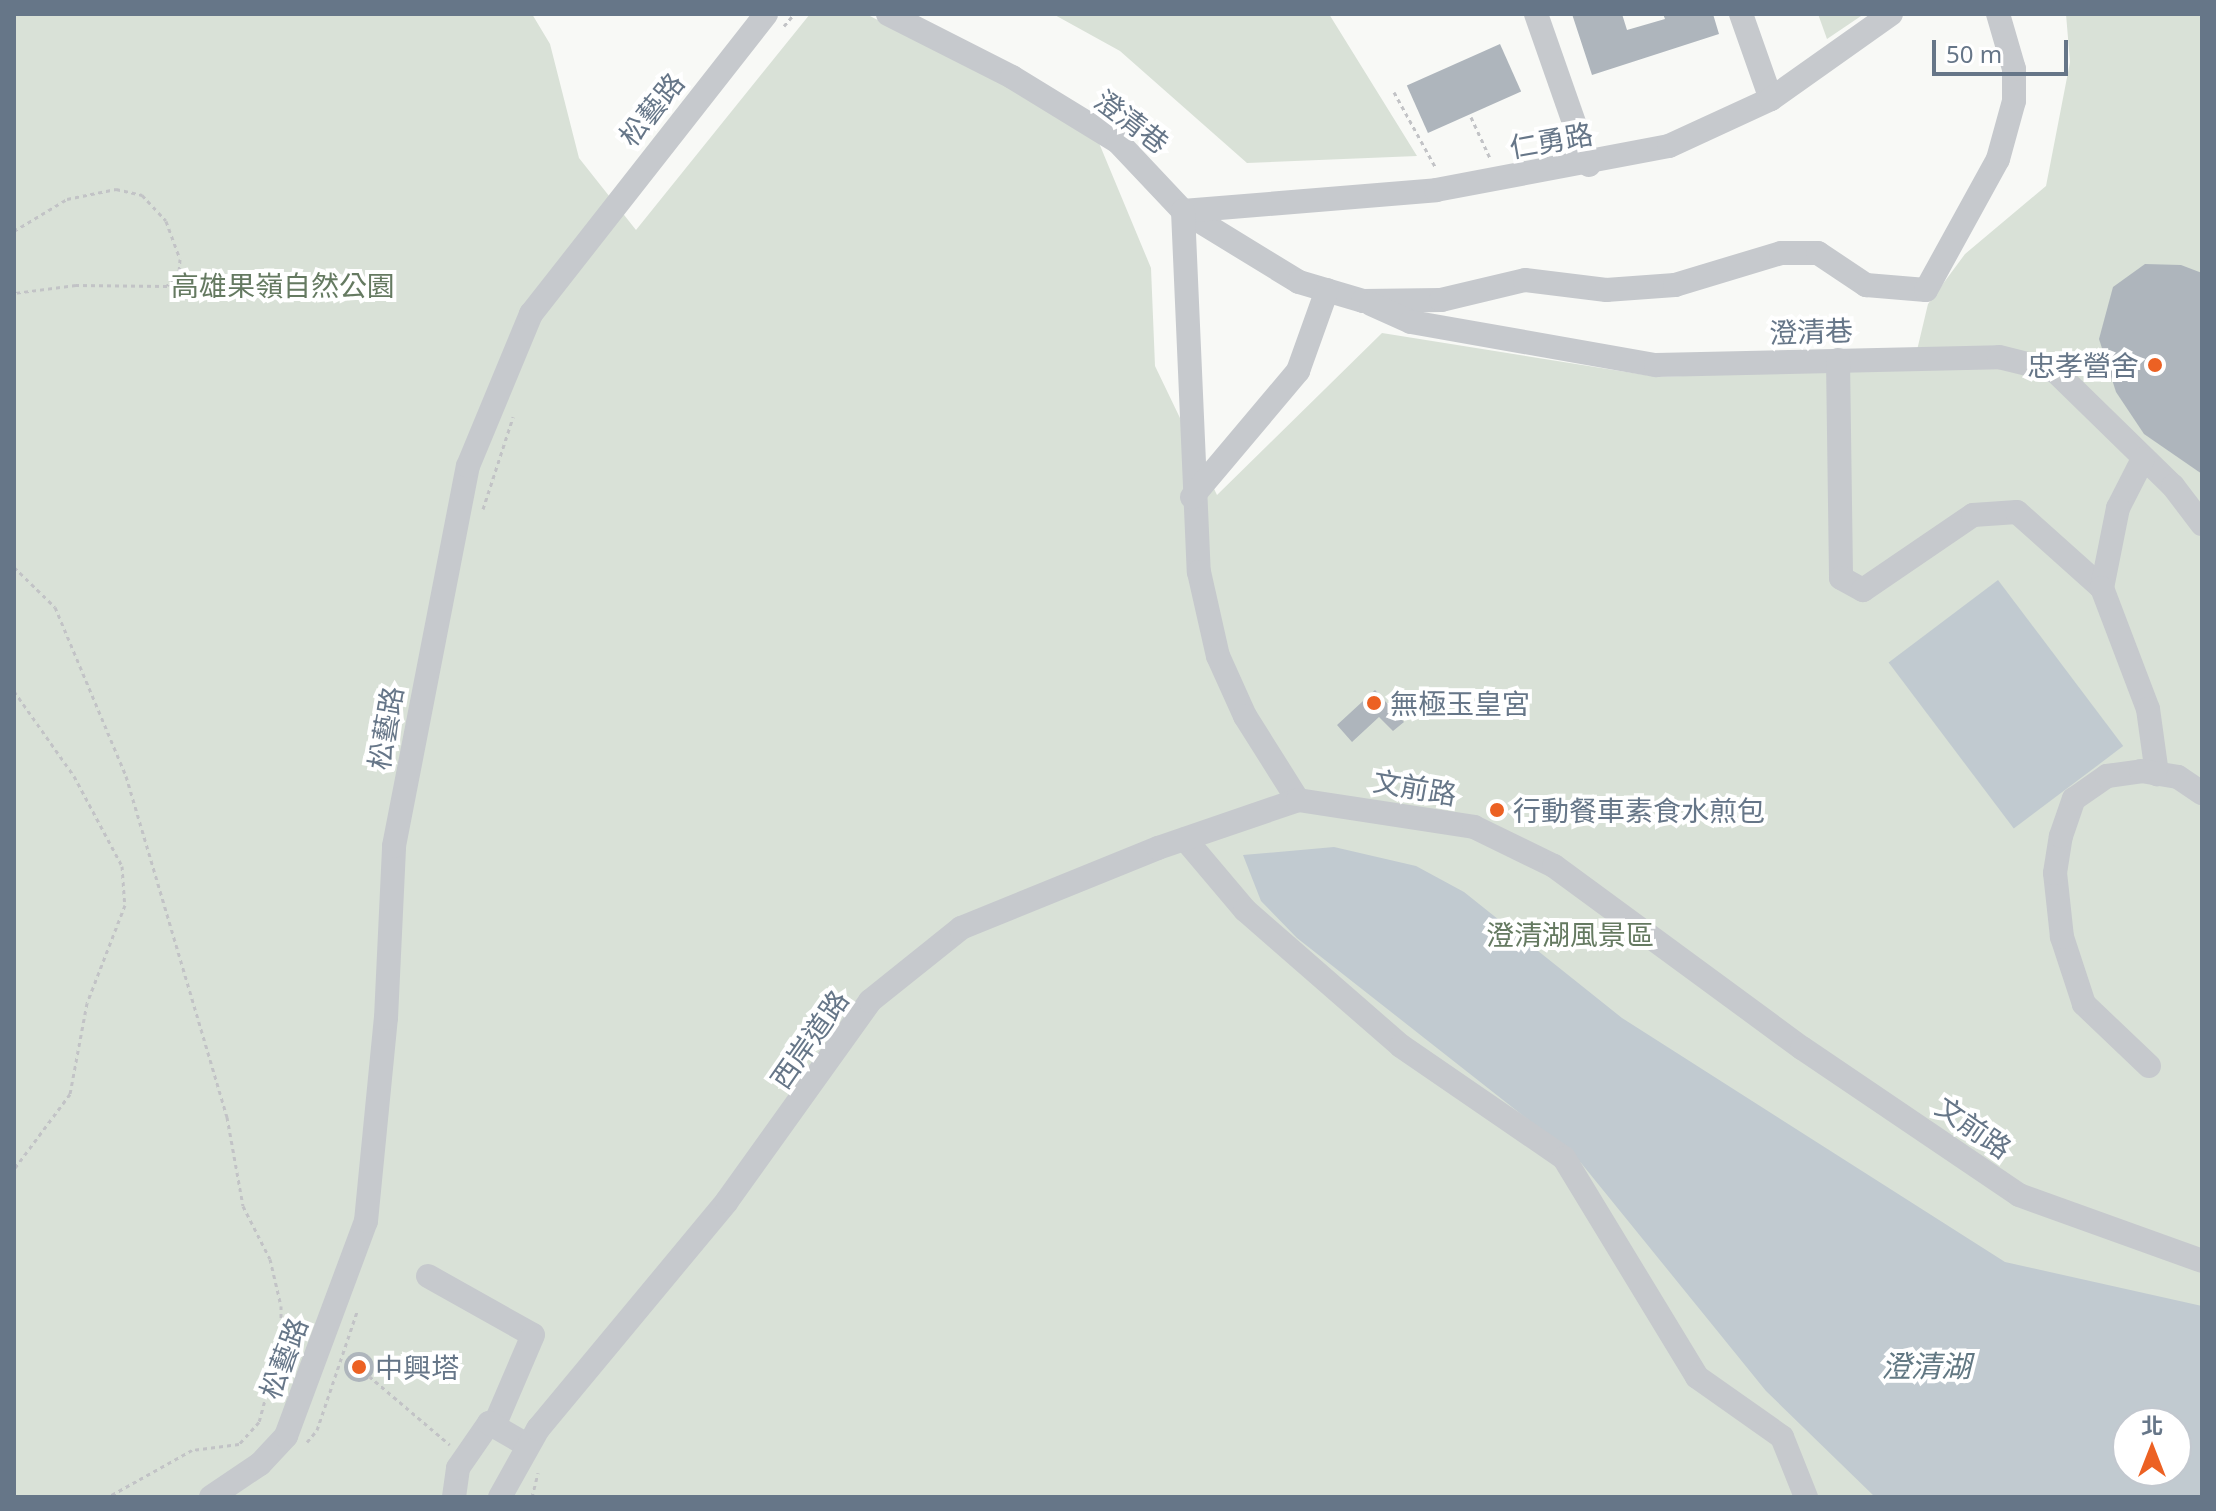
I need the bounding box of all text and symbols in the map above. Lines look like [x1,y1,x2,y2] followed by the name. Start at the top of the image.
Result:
[1936,24,2072,74] scale bar
[1946,37,2002,70] text: 50 m
[612,66,690,152] street label: 松藝路
[1088,82,1176,160] street label: 澄清巷
[1507,116,1595,164] street label: 仁勇路
[171,268,395,302] park label: 高雄果嶺自然公園
[1768,313,1854,349] street label: 澄清巷
[2027,348,2139,382] place label: 忠孝營舍
[2146,356,2164,374] marker: 忠孝營舍
[361,684,409,772] street label: 松藝路
[1390,686,1530,720] place label: 無極玉皇宮
[1365,694,1383,712] marker: 無極玉皇宮
[1371,763,1459,811] street label: 文前路
[1513,793,1765,827] place label: 行動餐車素食水煎包
[1488,801,1506,819] marker: 行動餐車素食水煎包
[1486,917,1654,951] park label: 澄清湖風景區
[763,983,855,1095] street label: 西岸道路
[1930,1089,2018,1165] street label: 文前路
[252,1313,314,1403] street label: 松藝路
[1881,1348,1971,1384] water label: 澄清湖
[375,1350,459,1384] place label: 中興塔
[350,1358,368,1376] marker: 中興塔
[2112,1407,2192,1487] north arrow
[2141,1410,2163,1440] text: 北

